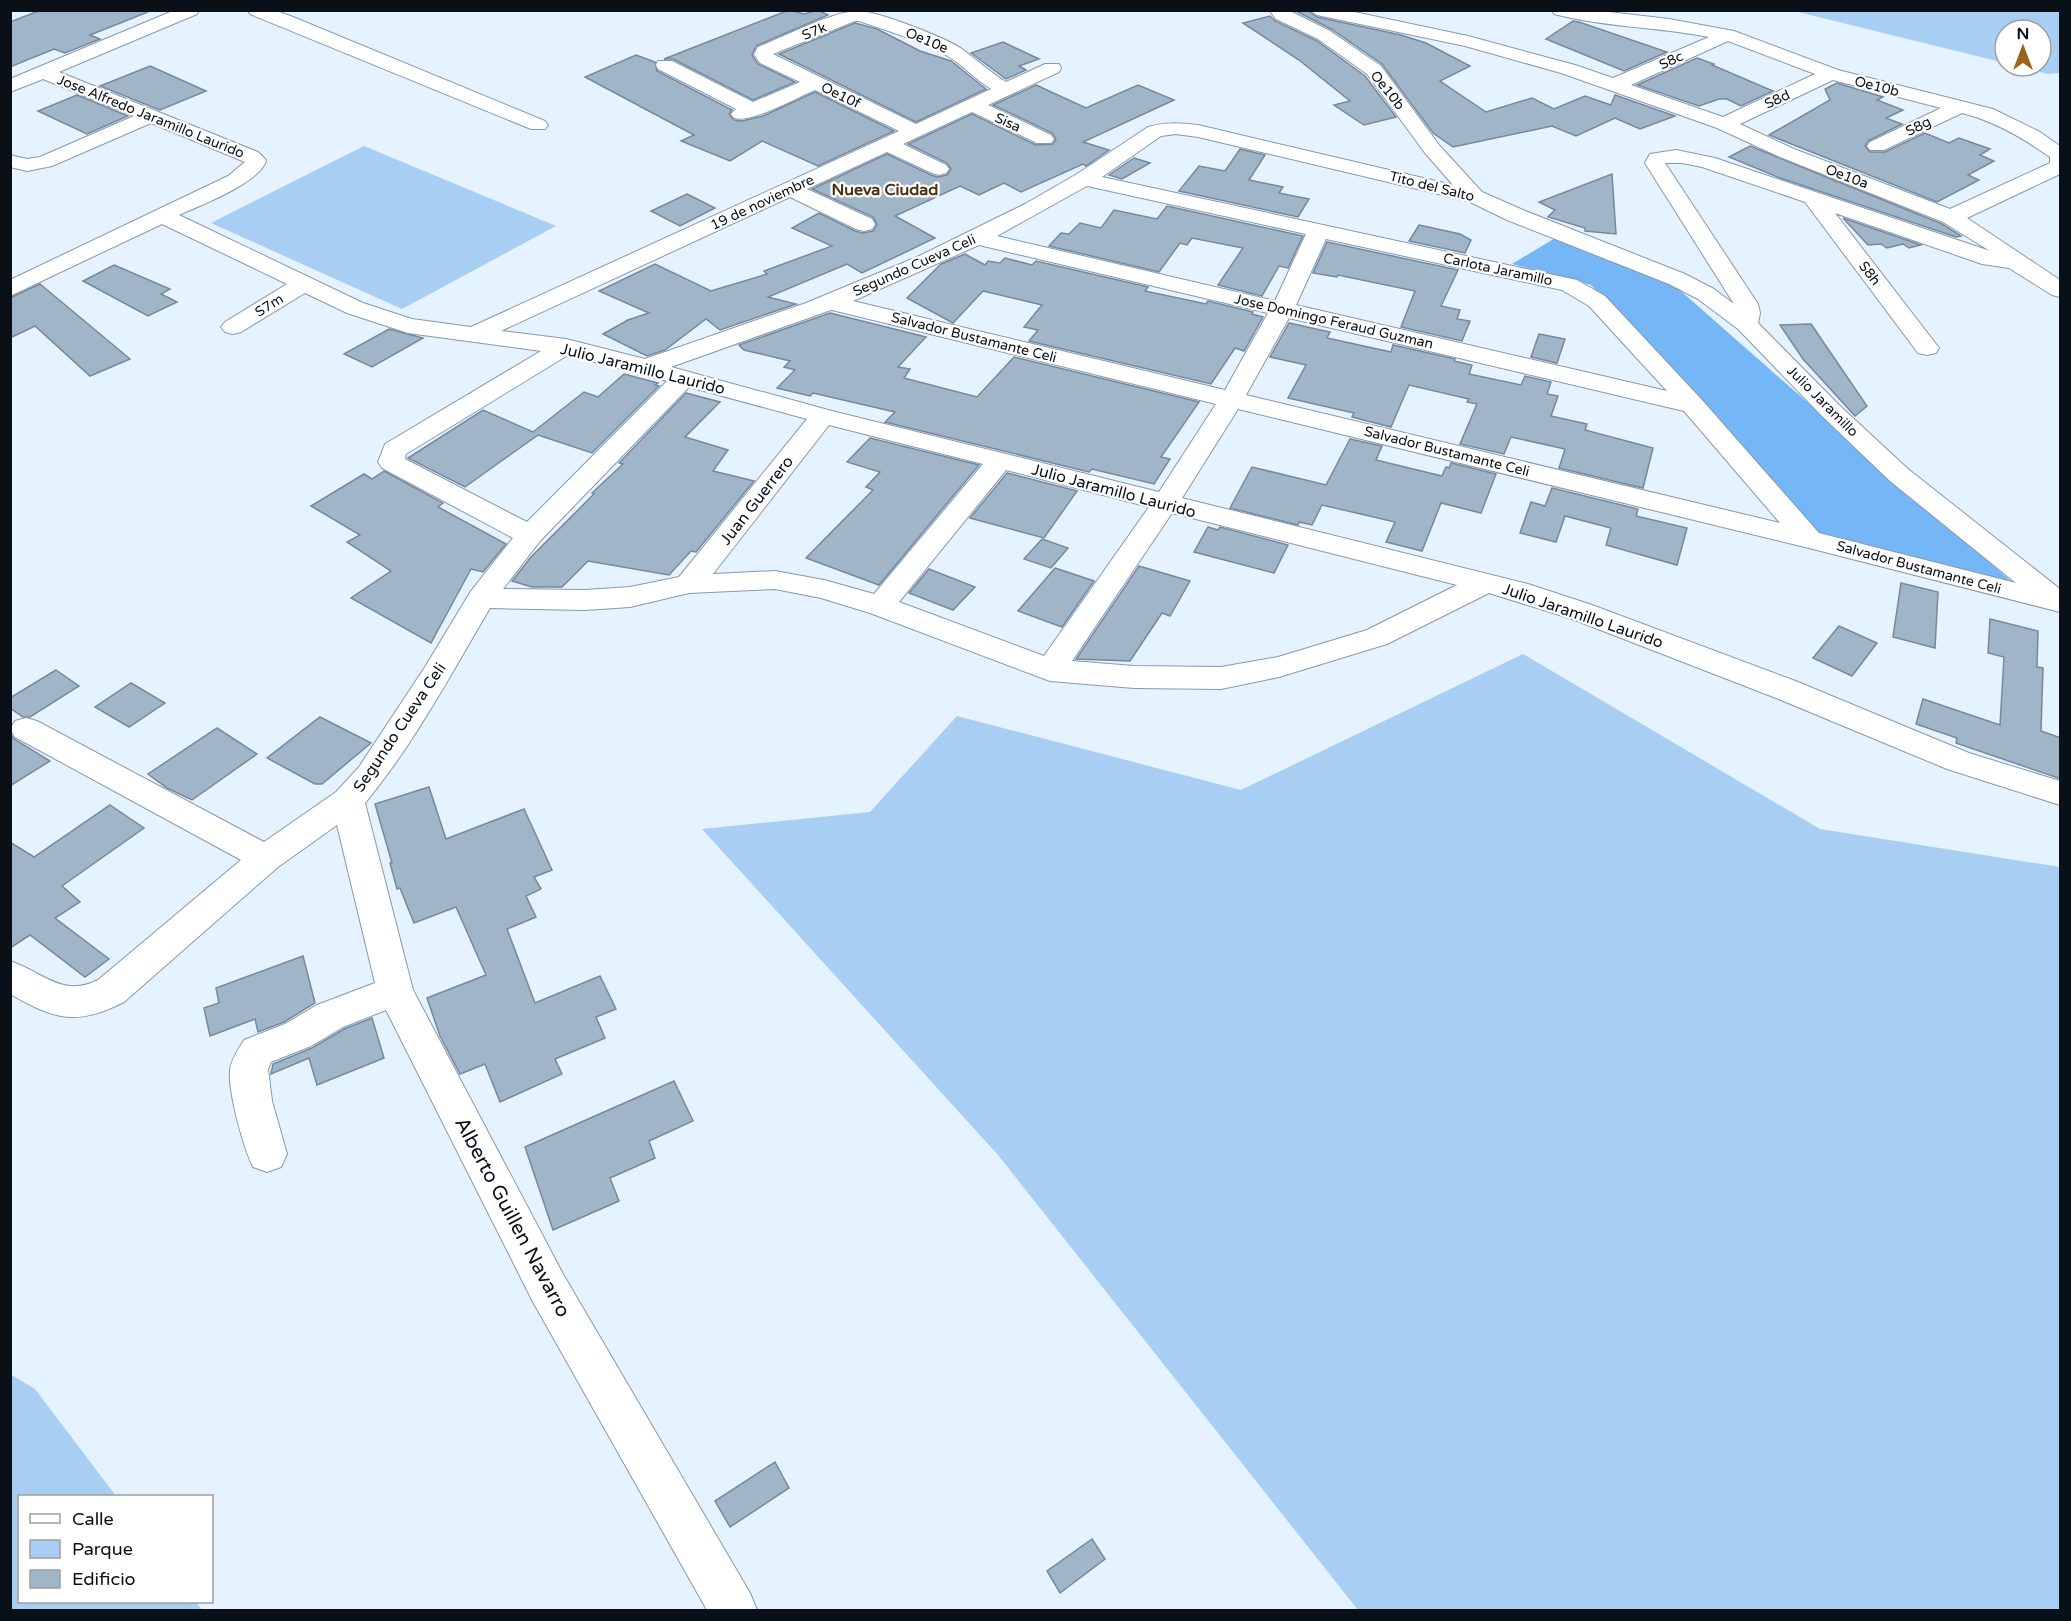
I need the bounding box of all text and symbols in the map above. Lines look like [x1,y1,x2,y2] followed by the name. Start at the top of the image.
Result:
[1993,18,2053,78] north arrow
[799,19,829,44] street label: S7k
[903,24,951,57] street label: Oe10e
[2017,24,2029,44] text: N
[1656,48,1686,73] street label: S8c
[1367,67,1409,113] street label: Oe10b
[55,71,247,162] street label: Jose Alfredo Jaramillo Laurido
[1853,73,1901,100] street label: Oe10b
[818,79,864,113] street label: Oe10f
[1762,86,1793,113] street label: S8d
[992,109,1023,136] street label: Sisa
[1903,113,1934,140] street label: S8g
[1823,161,1871,192] street label: Oe10a
[1388,168,1476,205] street label: Tito del Salto
[708,171,817,234] street label: 19 de noviembre
[832,180,938,200] district label: Nueva Ciudad
[850,231,978,300] street label: Segundo Cueva Celi
[1442,250,1554,289] street label: Carlota Jaramillo
[1855,258,1884,289] street label: S8h
[252,290,287,321] street label: S7m
[1233,290,1435,353] street label: Jose Domingo Feraud Guzman
[889,309,1058,366] street label: Salvador Bustamante Celi
[558,339,727,399] street label: Julio Jaramillo Laurido
[1784,362,1862,440] street label: Julio Jaramillo
[1362,423,1531,480] street label: Salvador Bustamante Celi
[716,452,798,549] street label: Juan Guerrero
[1030,459,1198,522] street label: Julio Jaramillo Laurido
[1835,537,2003,598] street label: Salvador Bustamante Celi
[1500,579,1666,653] street label: Julio Jaramillo Laurido
[349,659,451,796] street label: Segundo Cueva Celi
[449,1113,575,1322] street label: Alberto Guillen Navarro
[18,1495,213,1603] legend
[72,1508,114,1530] text: Calle
[72,1538,133,1560] text: Parque
[72,1568,136,1590] text: Edificio

